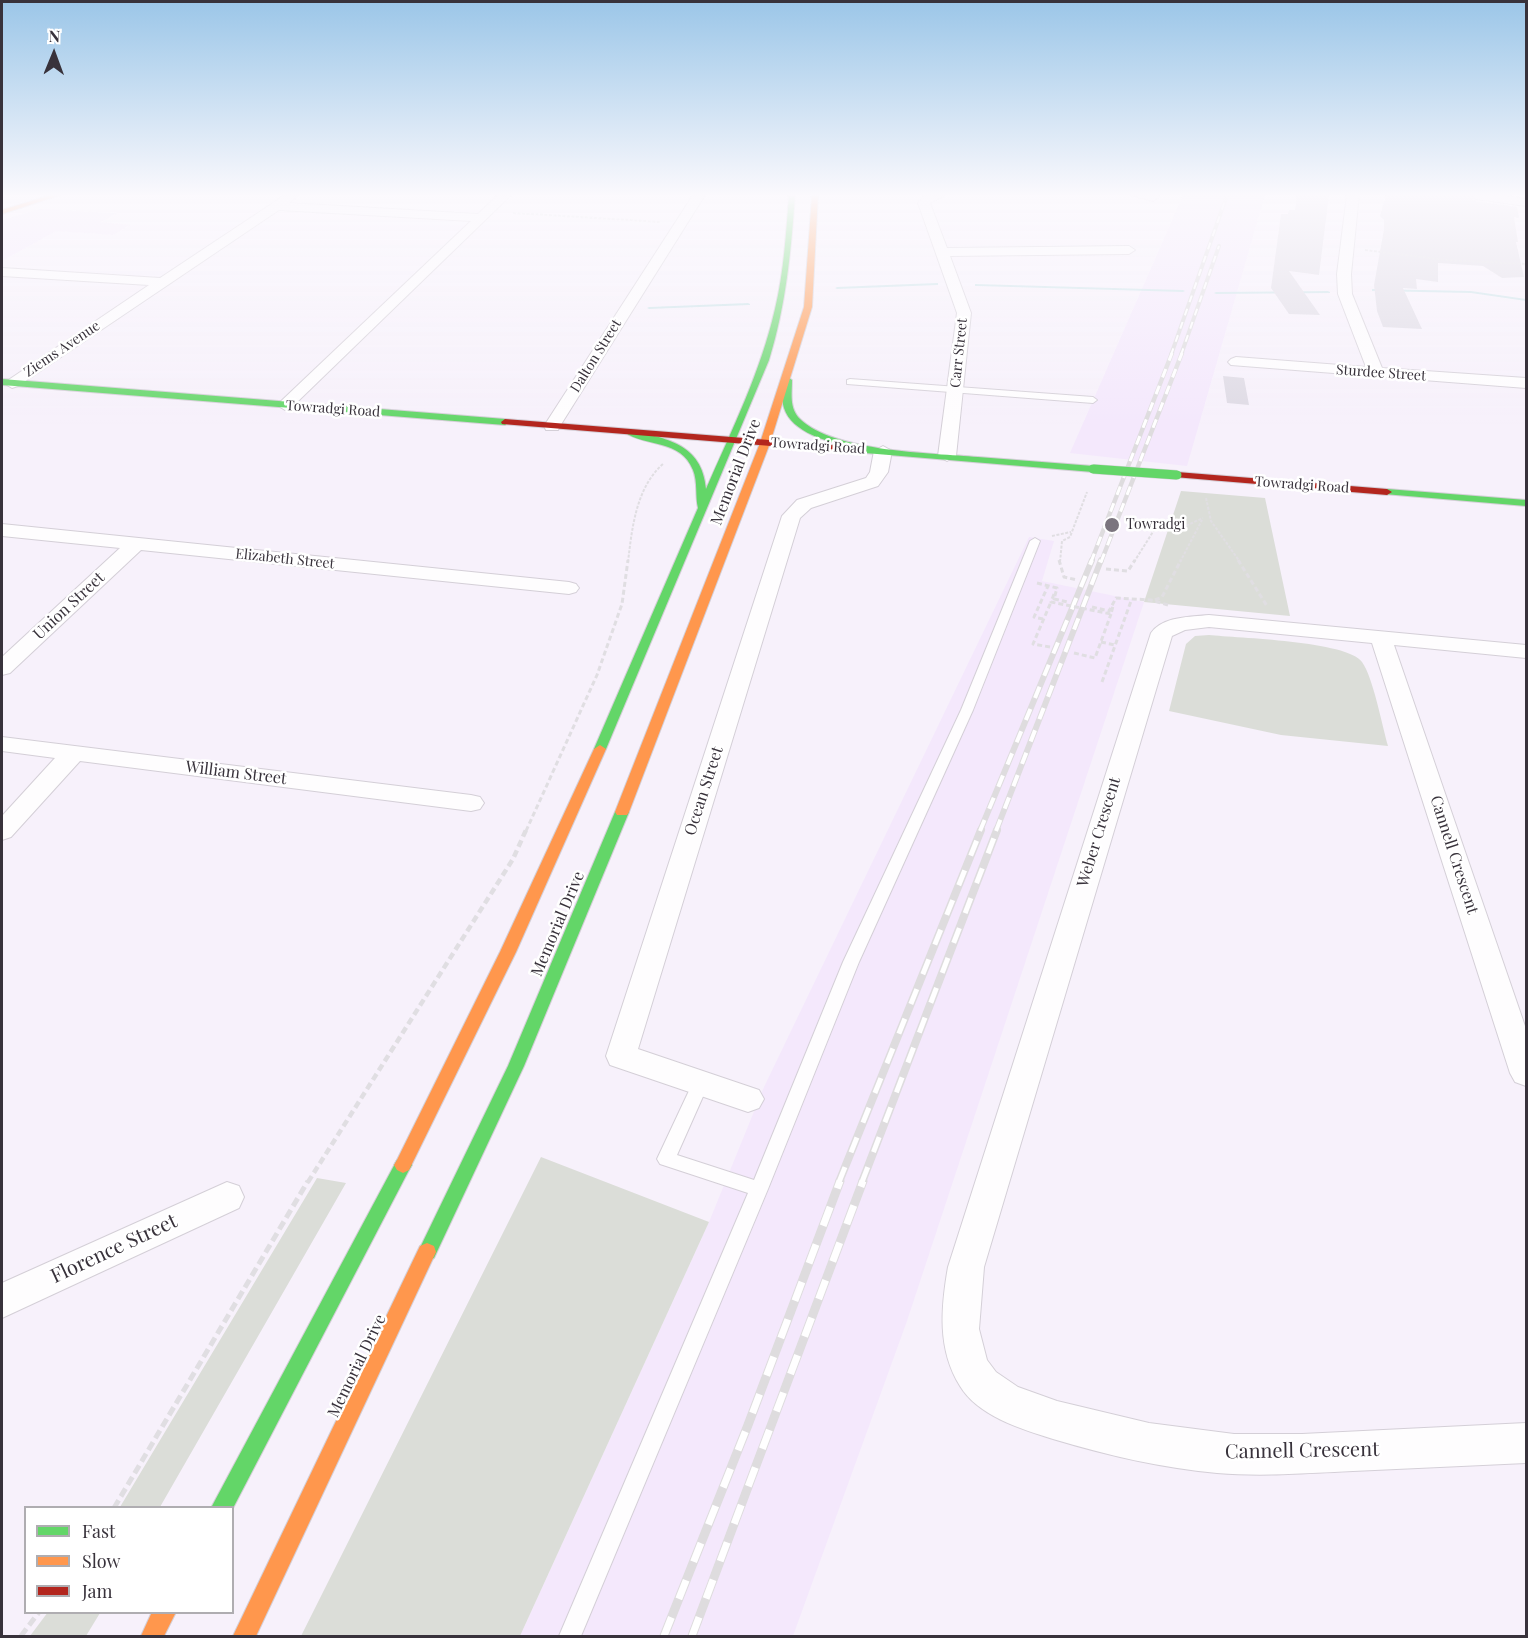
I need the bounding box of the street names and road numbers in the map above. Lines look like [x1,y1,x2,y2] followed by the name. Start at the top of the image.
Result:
[567,316,625,396] street label: Dalton Street
[21,317,103,381] street label: Ziems Avenue
[947,317,971,389] street label: Carr Street
[1336,361,1426,385] street label: Sturdee Street
[285,397,381,421] street label: Towradgi Road
[707,416,765,528] street label: Memorial Drive
[770,434,866,458] street label: Towradgi Road
[1254,473,1350,497] street label: Towradgi Road
[235,545,335,573] street label: Elizabeth Street
[29,568,109,644] street label: Union Street
[681,744,727,838] street label: Ocean Street
[184,757,288,789] street label: William Street
[1073,775,1125,889] street label: Weber Crescent
[1426,793,1482,917] street label: Cannell Crescent
[527,869,589,979] street label: Memorial Drive
[47,1209,181,1289] street label: Florence Street
[324,1311,390,1421] street label: Memorial Drive
[1225,1438,1379,1464] street label: Cannell Crescent

